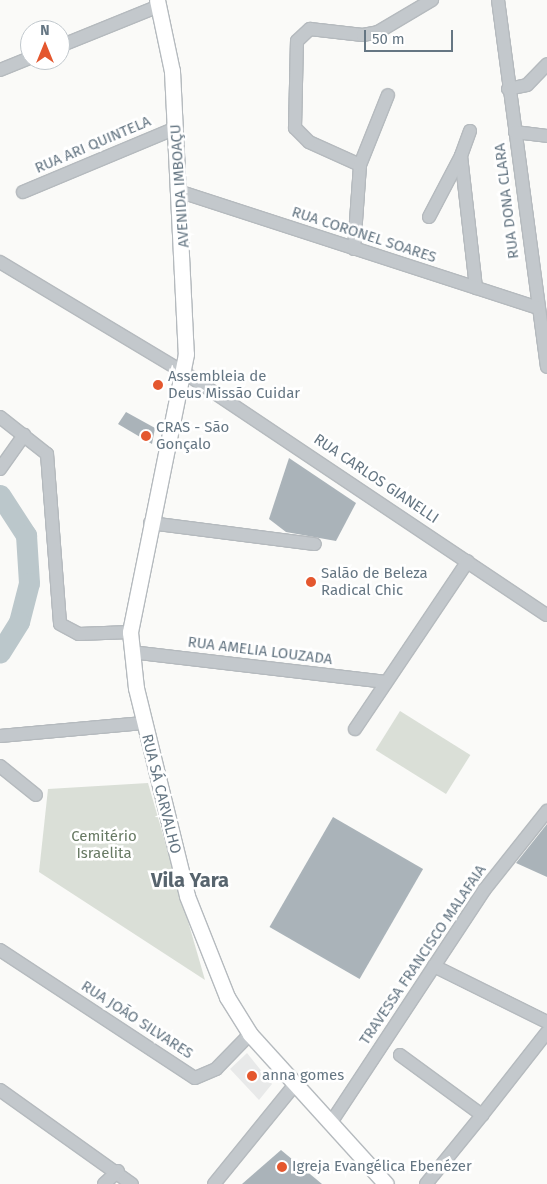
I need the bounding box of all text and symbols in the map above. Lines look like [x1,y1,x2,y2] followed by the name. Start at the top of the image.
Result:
[20,20,70,70] north arrow
[367,20,456,52] scale bar
[40,22,50,39] text: N
[372,30,405,48] text: 50 m
[32,112,154,178] street label: RUA ARI QUINTELA
[167,124,193,248] street label: AVENIDA IMBOAÇU
[491,142,523,260] street label: RUA DONA CLARA
[289,203,439,267] street label: RUA CORONEL SOARES
[168,367,300,402] place label: Assembleia de Deus Missão Cuidar
[152,379,164,391] marker: Assembleia de Deus Missão Cuidar
[156,418,229,453] place label: CRAS - São Gonçalo
[140,430,152,442] marker: CRAS - São Gonçalo
[310,430,442,528] street label: RUA CARLOS GIANELLI
[321,564,428,599] place label: Salão de Beleza Radical Chic
[305,576,317,588] marker: Salão de Beleza Radical Chic
[187,633,333,669] street label: RUA AMELIA LOUZADA
[137,732,185,856] street label: RUA SÁ CARVALHO
[71,827,137,862] park label: Cemitério Israelita
[356,862,490,1048] street label: TRAVESSA FRANCISCO MALAFAIA
[151,868,229,892] district label: Vila Yara
[78,977,196,1063] street label: RUA JOÃO SILVARES
[262,1067,344,1085] place label: anna gomes
[246,1070,258,1082] marker: anna gomes
[292,1158,472,1176] place label: Igreja Evangélica Ebenézer
[276,1161,288,1173] marker: Igreja Evangélica Ebenézer

